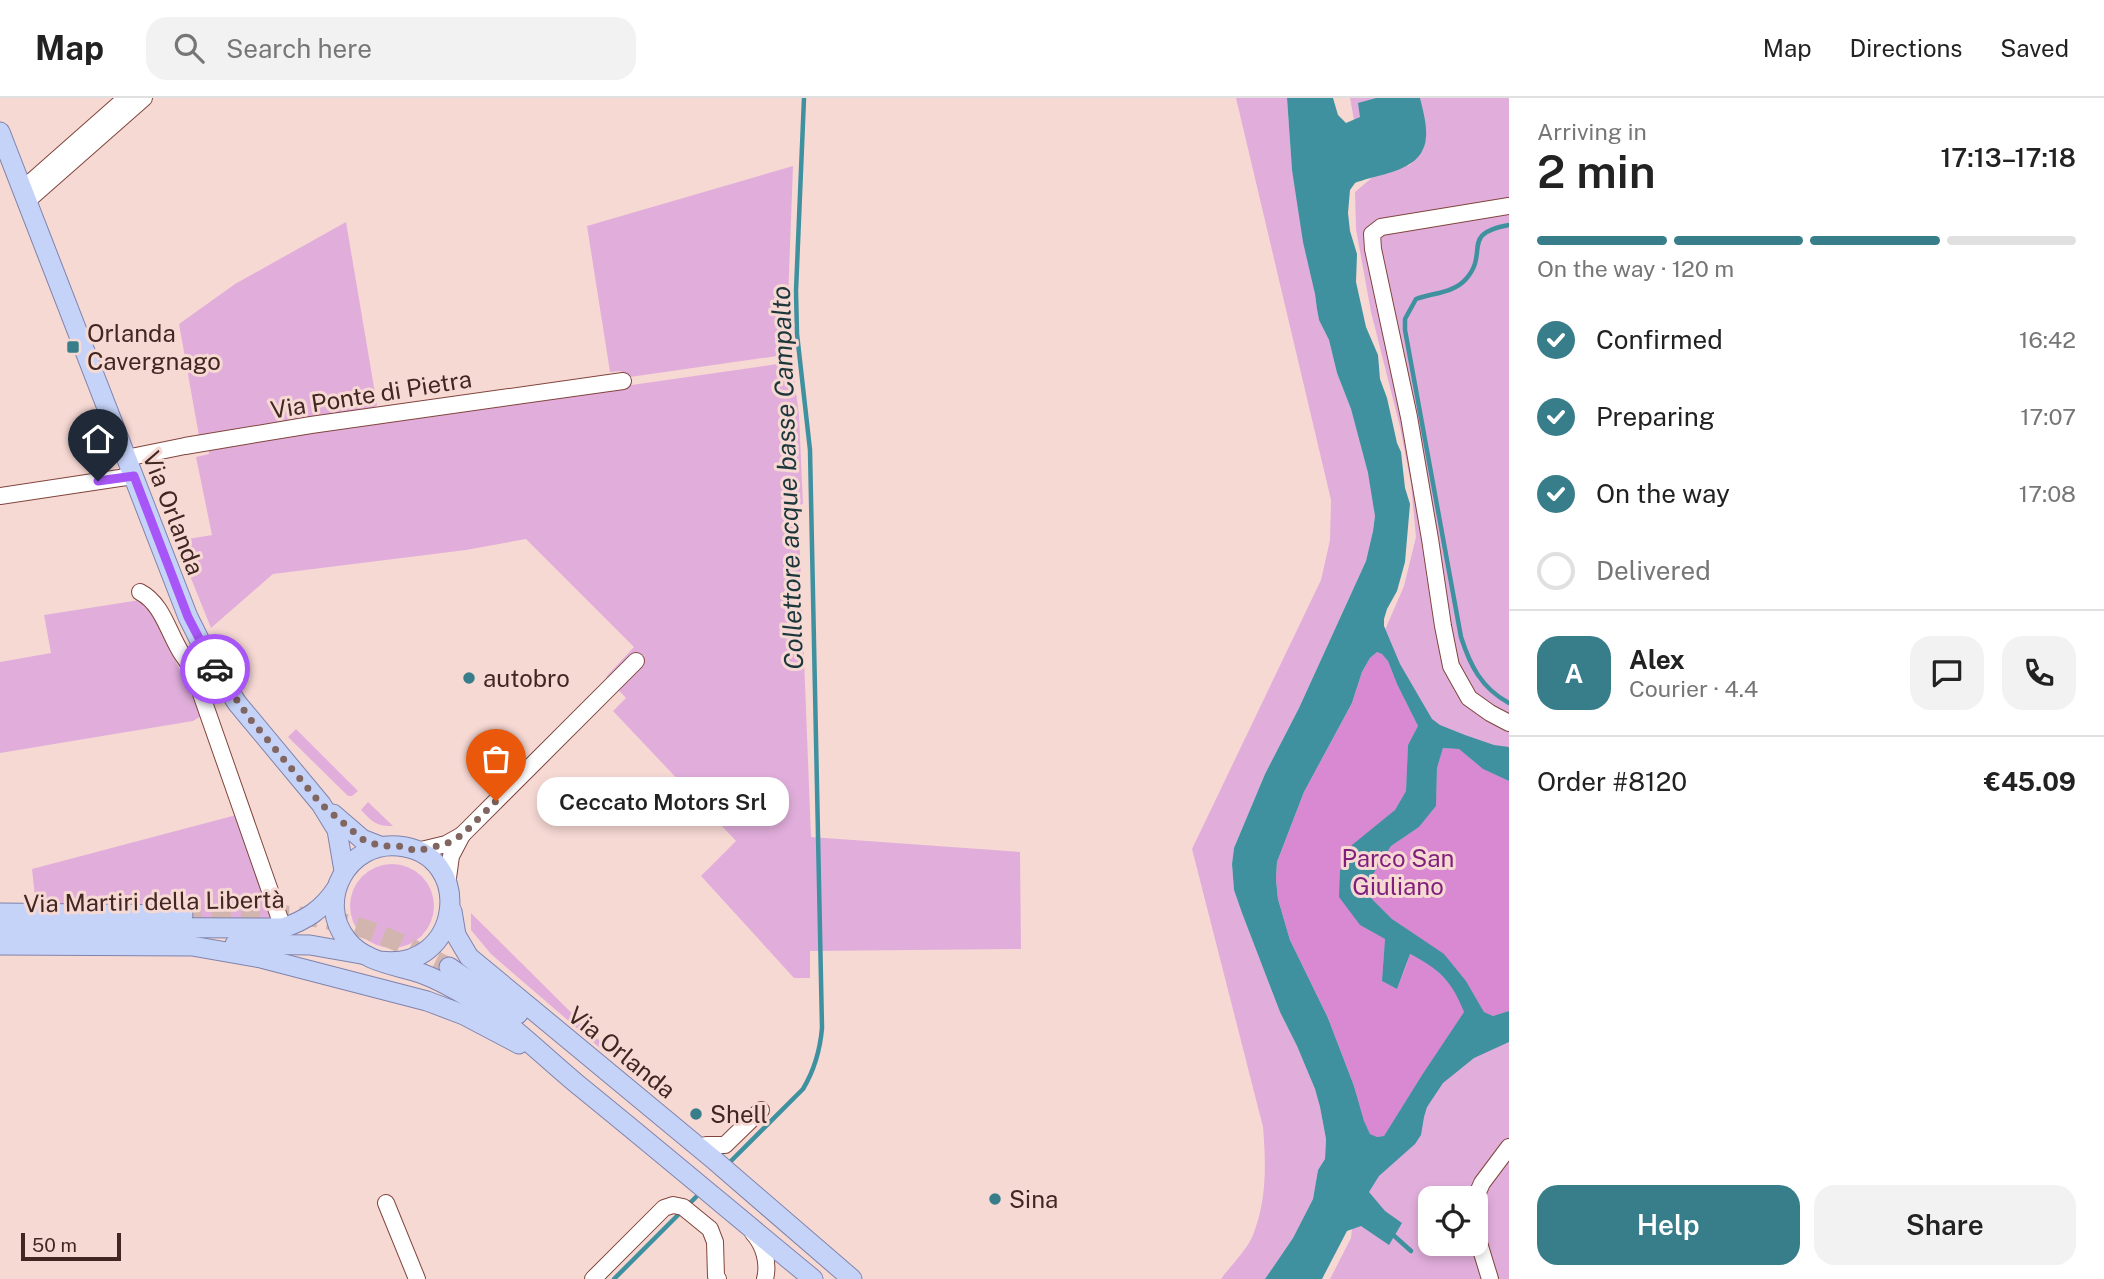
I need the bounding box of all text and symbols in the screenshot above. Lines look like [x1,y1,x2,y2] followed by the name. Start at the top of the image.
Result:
[146,17,636,80] search box
[35,29,104,67] text: Map
[170,29,208,67] icon: search
[226,33,372,64] text: Search here
[1763,34,1812,62] text: Map
[1850,34,1962,62] text: Directions
[2000,34,2069,62] text: Saved
[1537,118,1647,145] text: Arriving in
[1940,142,2076,173] text: 17:13–17:18
[1537,144,1656,198] text: 2 min
[1537,255,1734,282] text: On the way · 120 m
[765,286,809,670] water label: Collettore acque basse Campalto
[87,319,221,375] place label: Orlanda Cavergnago
[1537,321,1575,359] icon: check
[1596,324,1723,355] text: Confirmed
[2019,326,2076,353] text: 16:42
[65,339,81,355] marker: Orlanda Cavergnago
[268,364,474,424] street label: Via Ponte di Pietra
[1537,398,1575,436] icon: check
[1596,401,1715,432] text: Preparing
[2020,403,2076,430] text: 17:07
[68,409,128,481] pin
[79,420,117,458] icon: home
[138,447,210,579] street label: Via Orlanda
[1537,475,1575,513] icon: check
[1596,478,1730,509] text: On the way
[2019,480,2076,507] text: 17:08
[1596,555,1711,586] text: Delivered
[180,634,250,704] courier
[1910,636,1984,710] button: chat
[2002,636,2076,710] button: phone
[1629,644,1685,675] text: Alex
[196,650,234,688] icon: car
[1565,658,1583,689] text: A
[483,664,570,692] place label: autobro
[461,670,477,686] marker: autobro
[1629,675,1758,702] text: Courier · 4.4
[466,729,526,801] pin
[477,740,515,778] icon: bag
[1537,766,1687,797] text: Order #8120
[1984,766,2076,797] text: €45.09
[538,776,790,826] callout: Ceccato Motors Srl
[559,788,767,815] text: Ceccato Motors Srl
[1342,844,1454,900] park label: Parco San Giuliano
[23,885,285,917] street label: Via Martiri della Libertà
[563,1000,681,1104] street label: Via Orlanda
[710,1100,768,1128] place label: Shell
[688,1106,704,1122] marker: Shell
[1009,1185,1058,1213] place label: Sina
[1537,1185,1800,1265] button: Help
[1814,1185,2076,1265] button: Share
[1418,1186,1488,1256] map controls
[1418,1186,1488,1256] button: locate
[987,1191,1003,1207] marker: Sina
[21,1230,121,1262] scale bar
[32,1234,77,1256] text: 50 m

